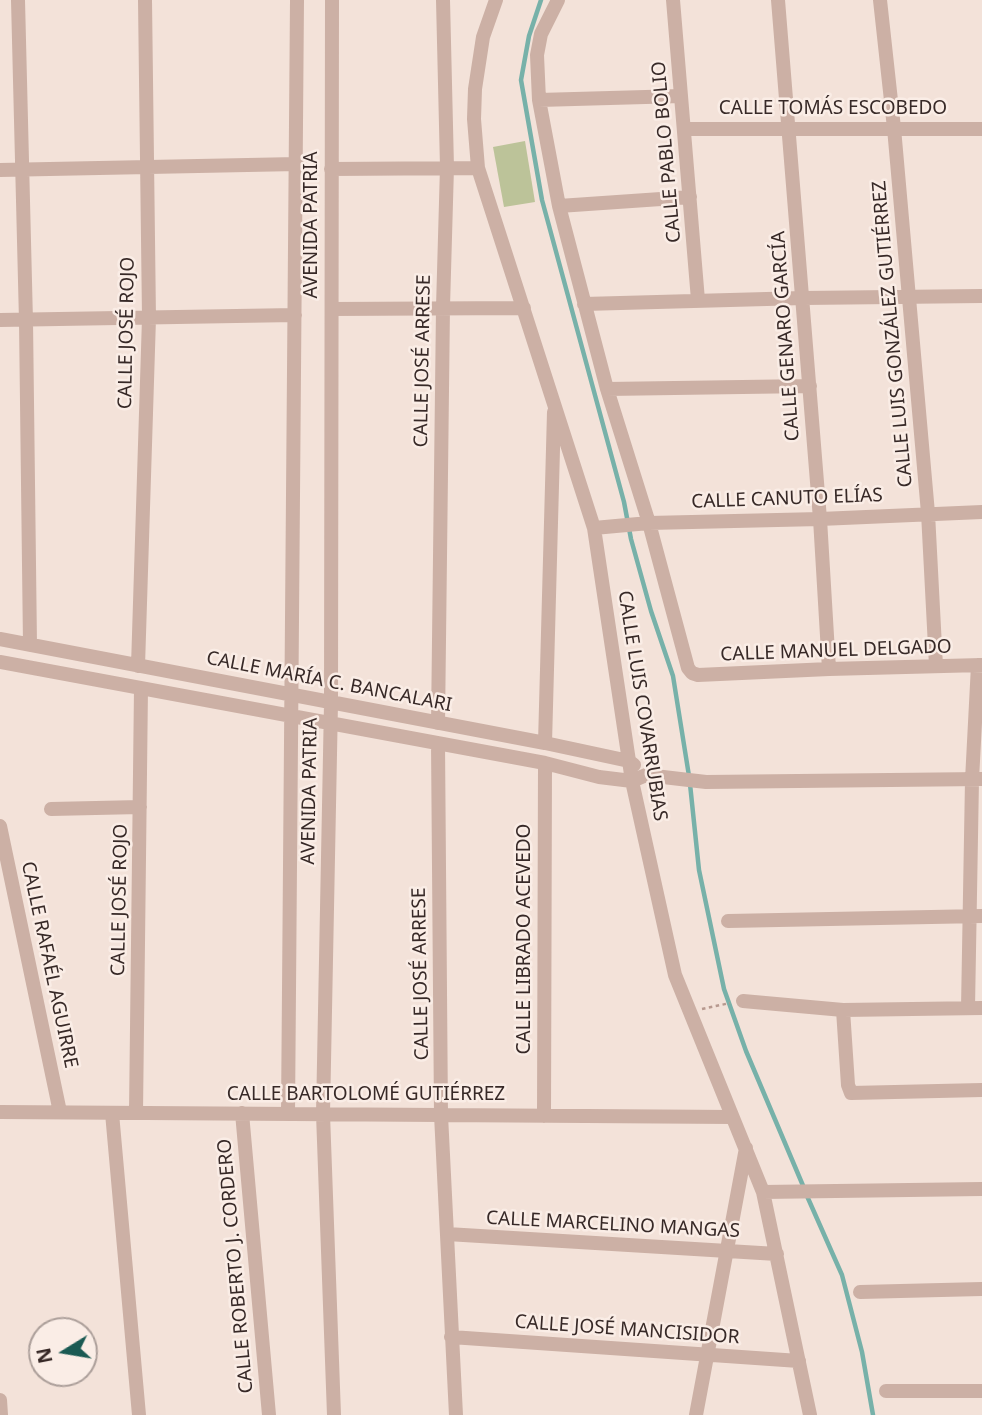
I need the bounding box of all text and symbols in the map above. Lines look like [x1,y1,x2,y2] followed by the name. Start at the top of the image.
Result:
[648,60,686,244] street label: CALLE PABLO BOLIO
[719,98,947,120] street label: CALLE TOMÁS ESCOBEDO
[301,151,323,299] street label: AVENIDA PATRIA
[868,180,918,488] street label: CALLE LUIS GONZÁLEZ GUTIÉRREZ
[767,230,805,442] street label: CALLE GENARO GARCÍA
[114,257,140,409] street label: CALLE JOSÉ ROJO
[410,274,436,448] street label: CALLE JOSÉ ARRESE
[691,484,883,514] street label: CALLE CANUTO ELÍAS
[613,589,671,823] street label: CALLE LUIS COVARRUBIAS
[720,636,952,666] street label: CALLE MANUEL DELGADO
[204,647,454,717] street label: CALLE MARÍA C. BANCALARI
[297,717,323,865] street label: AVENIDA PATRIA
[107,824,133,976] street label: CALLE JOSÉ ROJO
[514,824,536,1054] street label: CALLE LIBRADO ACEVEDO
[16,860,82,1070] street label: CALLE RAFAÉL AGUIRRE
[408,887,434,1061] street label: CALLE JOSÉ ARRESE
[227,1084,505,1106] street label: CALLE BARTOLOMÉ GUTIÉRREZ
[214,1138,258,1394] street label: CALLE ROBERTO J. CORDERO
[485,1207,741,1243] street label: CALLE MARCELINO MANGAS
[514,1311,740,1349] street label: CALLE JOSÉ MANCISIDOR
[28,1317,98,1387] north arrow
[30,1346,59,1366] text: N

